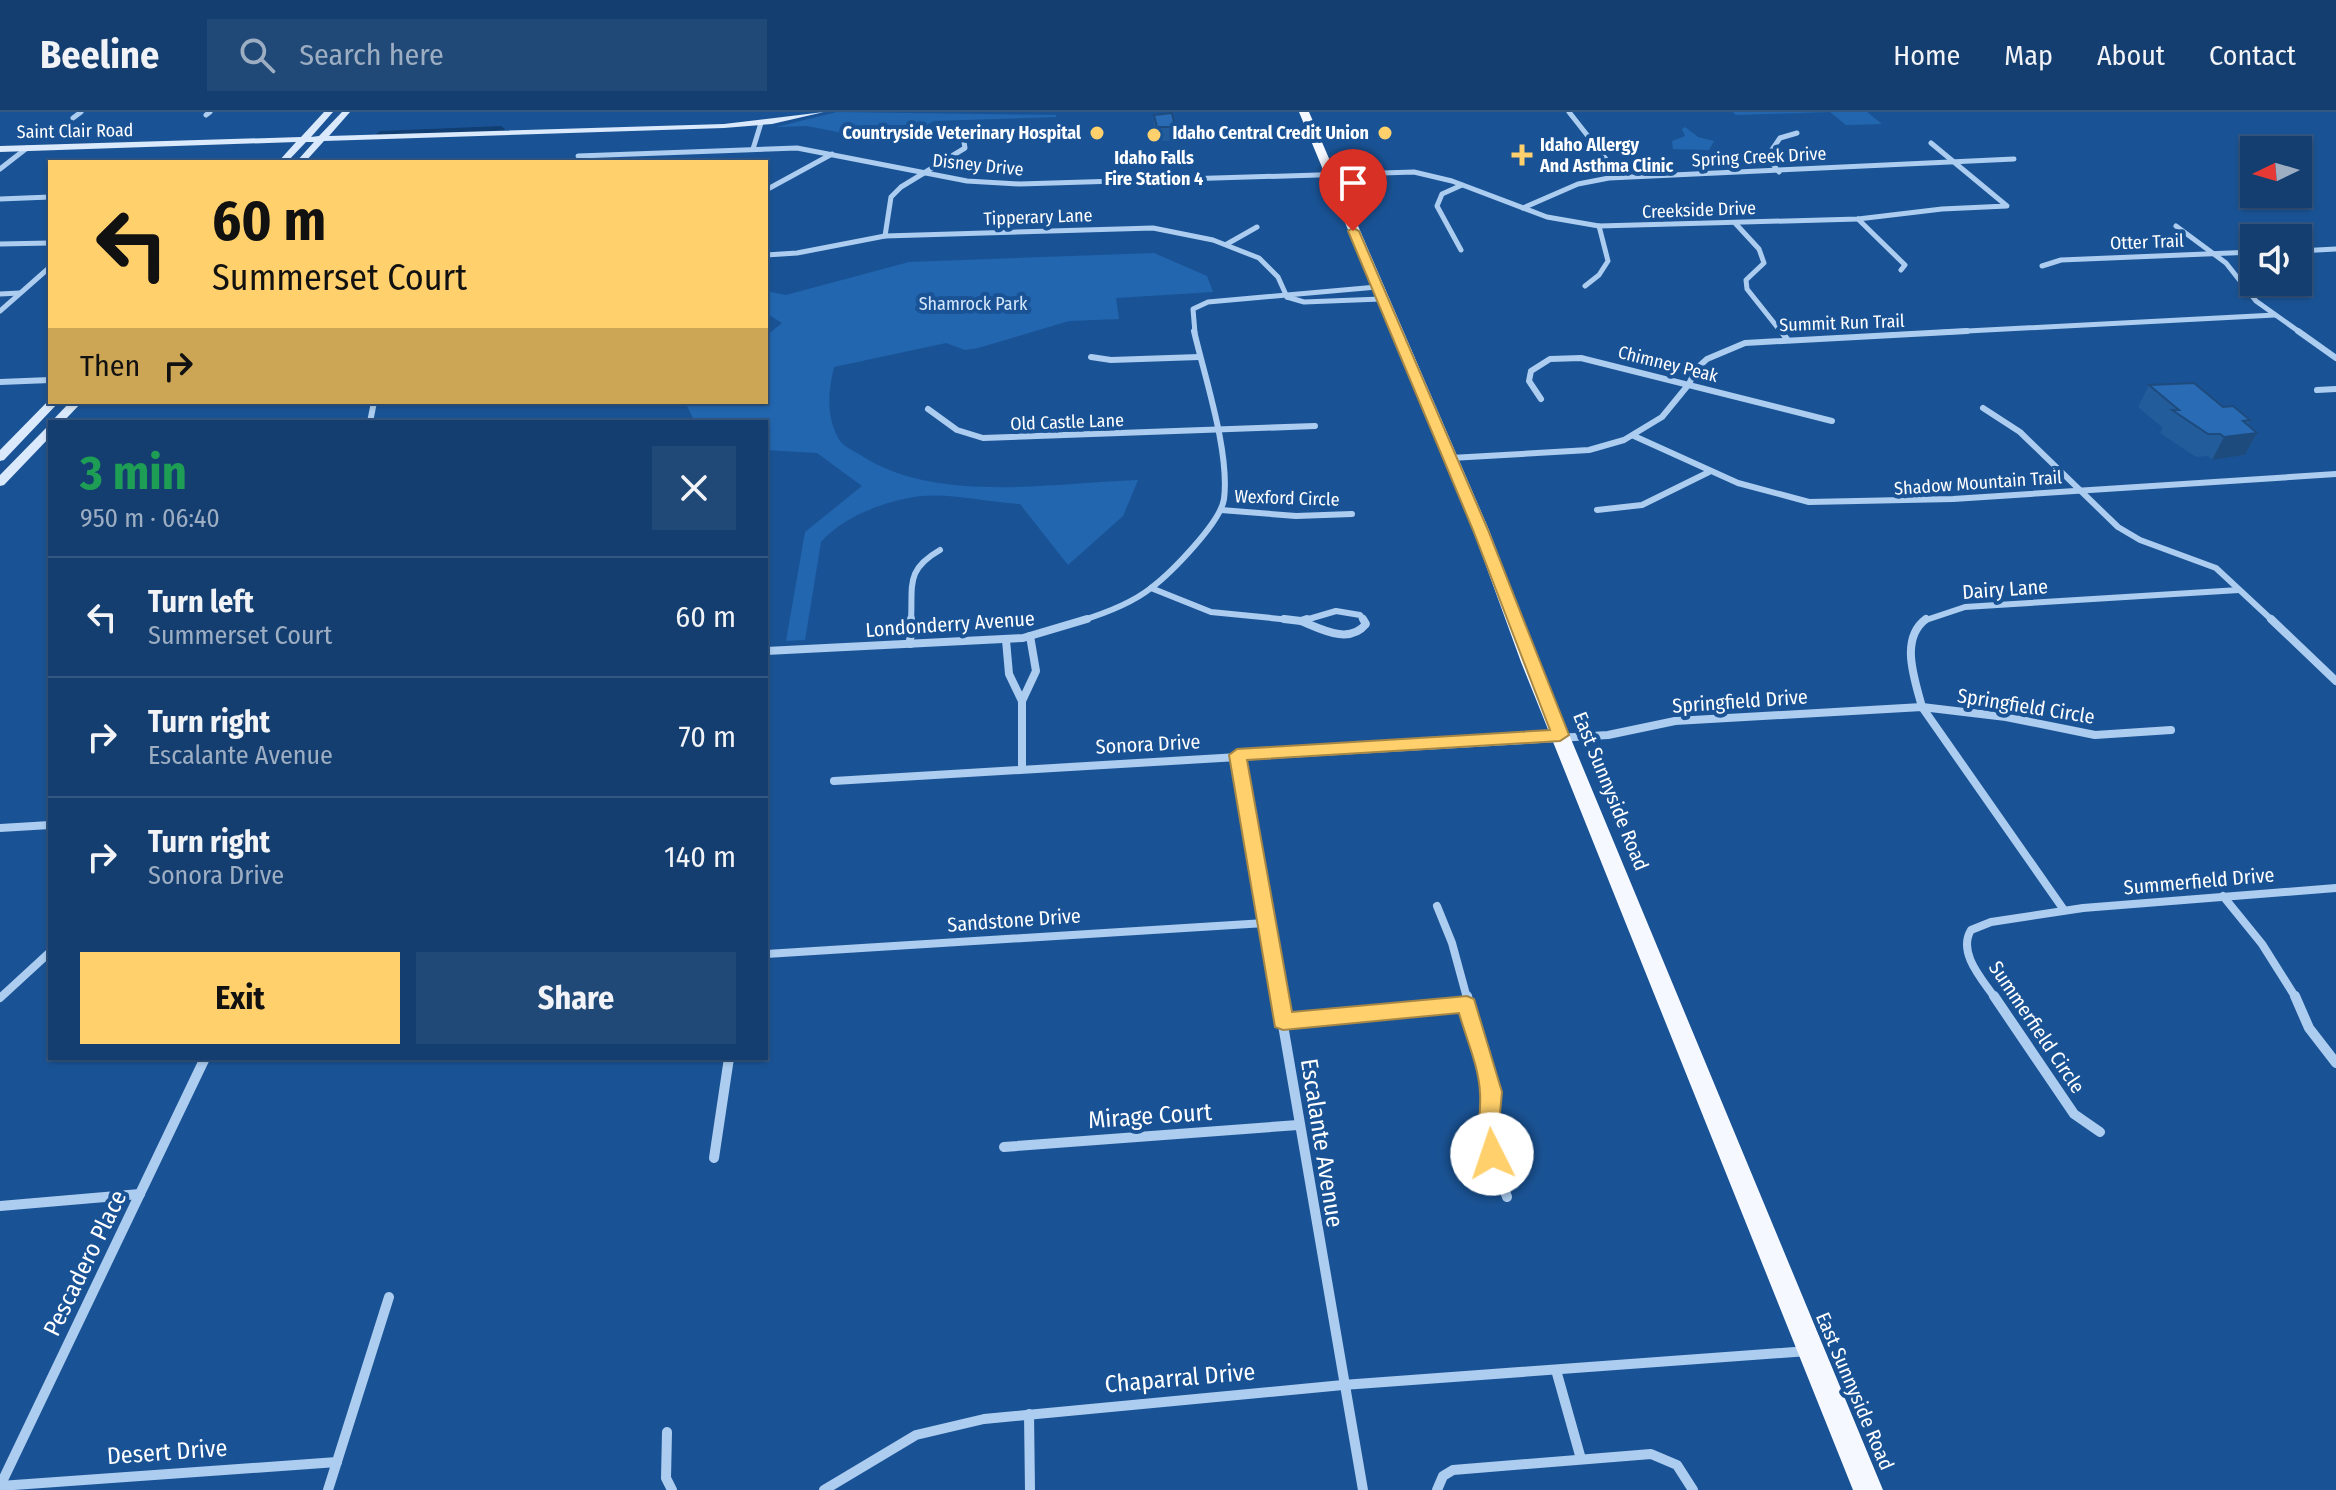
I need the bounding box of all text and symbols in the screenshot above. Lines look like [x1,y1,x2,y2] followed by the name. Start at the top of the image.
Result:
[207,19,767,91] search box
[40,32,159,78] text: Beeline
[235,33,279,77] icon: search
[299,37,444,73] text: Search here
[1893,39,1960,72] text: Home
[2004,39,2053,72] text: Map
[2097,39,2165,72] text: About
[2209,39,2296,72] text: Contact
[16,119,134,143] street label: Saint Clair Road
[843,122,1081,144] place label: Countryside Veterinary Hospital
[1172,122,1369,144] place label: Idaho Central Credit Union
[1088,124,1106,142] marker: Countryside Veterinary Hospital
[1376,124,1394,142] marker: Idaho Central Credit Union
[1145,126,1163,144] marker: Idaho Falls Fire Station 4
[1539,134,1674,177] place label: Idaho Allergy And Asthma Clinic
[2240,136,2312,208] north arrow
[2240,136,2312,296] map controls
[1691,142,1827,172] street label: Spring Creek Drive
[1511,144,1533,166] marker: Idaho Allergy And Asthma Clinic
[1105,147,1203,190] place label: Idaho Falls Fire Station 4
[931,149,1025,181] street label: Disney Drive
[1319,149,1387,231] pin
[1331,161,1375,205] icon: arrive
[212,188,326,255] text: 60 m
[80,192,184,296] icon: left
[1642,197,1756,223] street label: Creekside Drive
[983,204,1093,230] street label: Tipperary Lane
[2240,224,2312,296] button: sound
[2110,230,2185,254] street label: Otter Trail
[212,256,467,300] text: Summerset Court
[919,293,1028,315] park label: Shamrock Park
[1779,310,1905,336] street label: Summit Run Trail
[1616,341,1721,387] street label: Chimney Peak
[156,344,200,388] icon: right
[80,348,140,384] text: Then
[1010,409,1124,435] street label: Old Castle Lane
[80,444,187,502] text: 3 min
[652,446,736,530] button: close
[1893,466,2063,500] street label: Shadow Mountain Trail
[1234,485,1340,511] street label: Wexford Circle
[80,503,220,534] text: 950 m · 06:40
[1961,574,2049,604] street label: Dairy Lane
[148,584,254,620] text: Turn left
[80,595,124,639] icon: left
[675,599,736,635] text: 60 m
[865,606,1035,642] street label: Londonderry Avenue
[148,620,332,651] text: Summerset Court
[1956,683,2096,729] street label: Springfield Circle
[1671,684,1809,718] street label: Springfield Drive
[148,704,270,740] text: Turn right
[1568,708,1654,874] street label: East Sunnyside Road
[80,715,124,759] icon: right
[678,719,736,755] text: 70 m
[1095,729,1201,759] street label: Sonora Drive
[148,740,333,771] text: Escalante Avenue
[148,824,270,860] text: Turn right
[80,835,124,879] icon: right
[664,839,736,875] text: 140 m
[148,860,284,891] text: Sonora Drive
[2123,862,2275,900] street label: Summerfield Drive
[946,903,1082,937] street label: Sandstone Drive
[80,952,400,1044] button: Exit
[416,952,736,1044] button: Share
[1984,956,2090,1098] street label: Summerfield Circle
[1295,1057,1349,1229] street label: Escalante Avenue
[1087,1098,1213,1134] street label: Mirage Court
[1450,1112,1534,1196] position arrow
[38,1186,132,1340] street label: Pescadero Place
[1811,1309,1899,1473] street label: East Sunnyside Road
[1104,1357,1256,1399] street label: Chaparral Drive
[106,1434,228,1470] street label: Desert Drive

